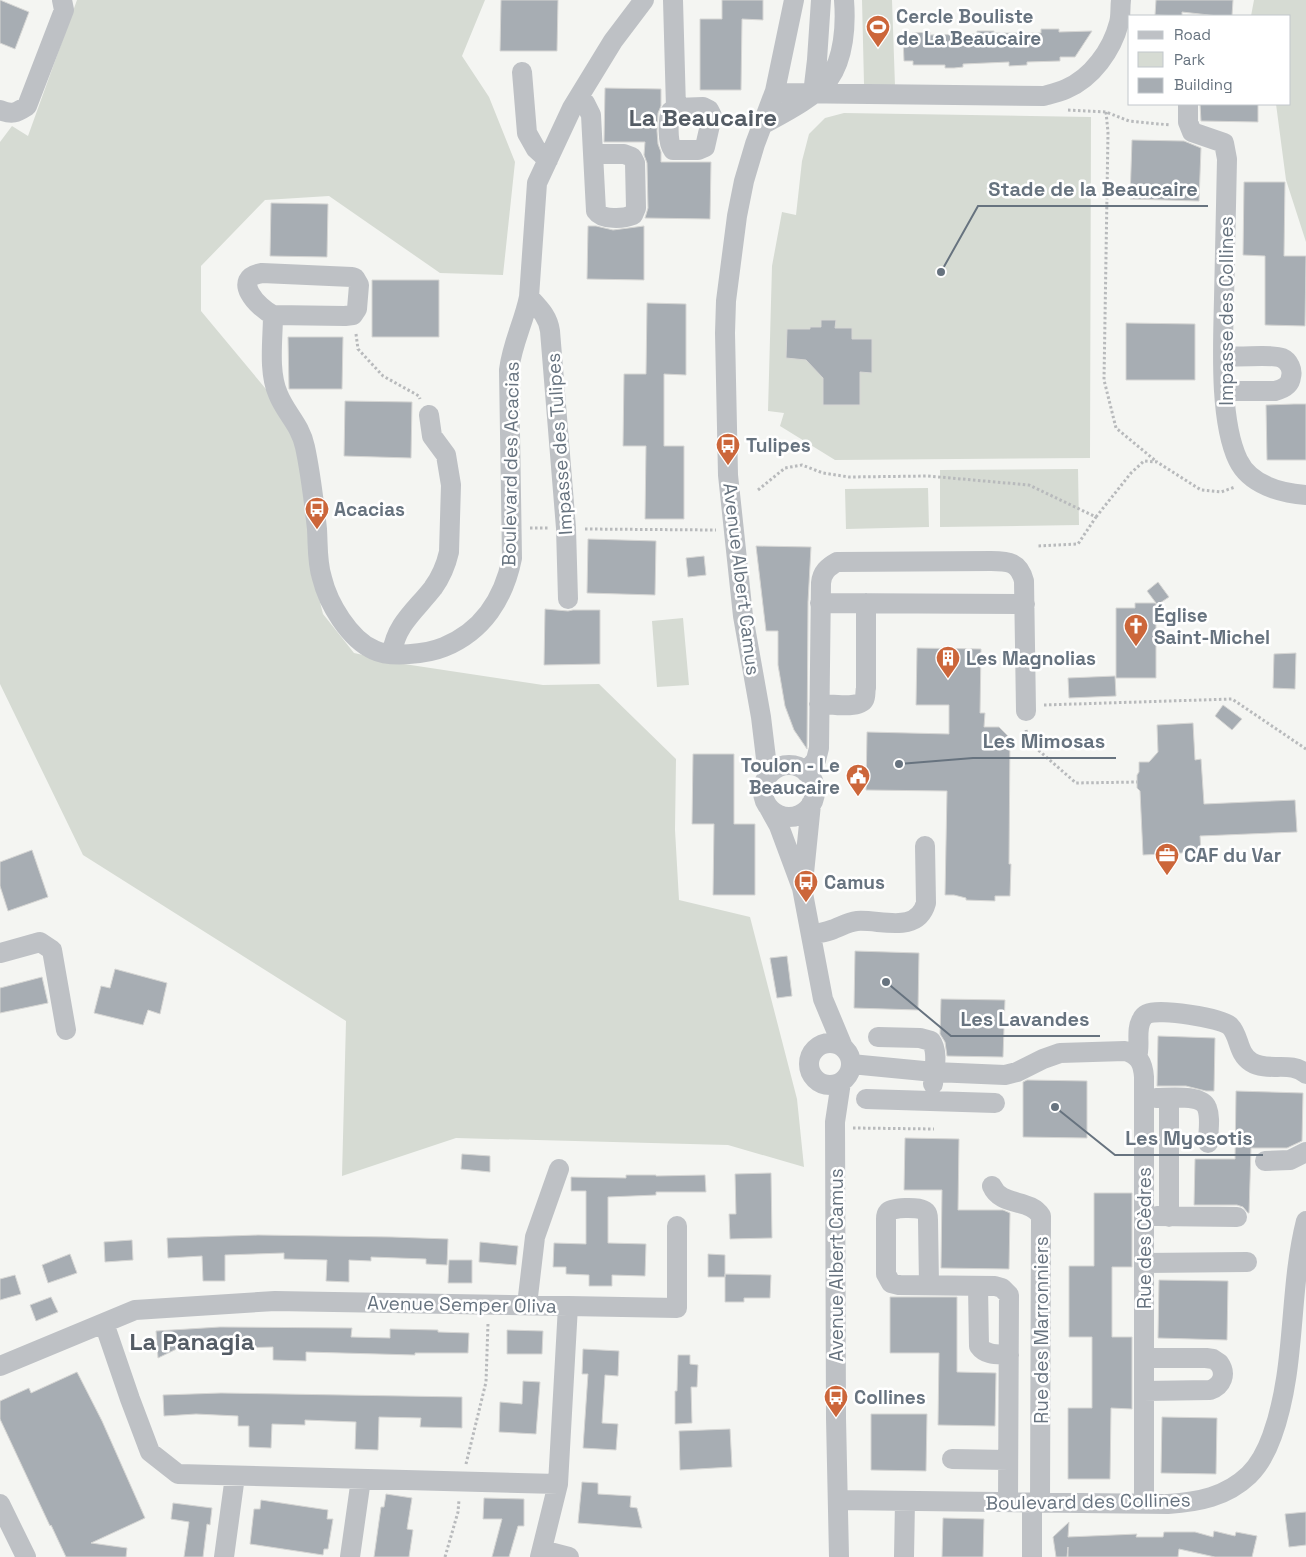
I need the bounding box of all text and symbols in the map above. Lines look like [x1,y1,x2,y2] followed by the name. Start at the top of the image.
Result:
[896,4,1041,51] place label: Cercle Bouliste de La Beaucaire
[865,14,891,48] sports icon: Cercle Bouliste de La Beaucaire
[1128,15,1291,105] legend
[1174,25,1211,44] text: Road
[1174,50,1205,69] text: Park
[1174,75,1233,94] text: Building
[629,102,777,133] district label: La Beaucaire
[978,171,1208,206] callout: Stade de la Beaucaire
[988,176,1198,202] text: Stade de la Beaucaire
[1214,216,1239,406] street label: Impasse des Collines
[541,352,578,536] street label: Impasse des Tulipes
[496,361,525,567] street label: Boulevard des Acacias
[715,432,741,466] bus stop icon: Tulipes
[746,433,811,458] place label: Tulipes
[717,481,766,677] street label: Avenue Albert Camus
[304,496,330,530] bus stop icon: Acacias
[334,497,405,522] place label: Acacias
[1154,603,1270,650] place label: Église Saint-Michel
[1123,613,1149,647] church icon: Église Saint-Michel
[935,645,961,679] building icon: Les Magnolias
[966,646,1096,671] place label: Les Magnolias
[973,723,1116,758] callout: Les Mimosas
[983,728,1105,754] text: Les Mimosas
[741,753,840,800] place label: Toulon - Le Beaucaire
[845,763,871,797] public building icon: Toulon - Le Beaucaire
[1154,842,1180,876] office icon: CAF du Var
[1184,843,1281,868] place label: CAF du Var
[793,869,819,903] bus stop icon: Camus
[824,870,885,895] place label: Camus
[951,1001,1100,1036] callout: Les Lavandes
[960,1006,1090,1032] text: Les Lavandes
[1115,1120,1263,1155] callout: Les Myosotis
[1125,1125,1253,1151] text: Les Myosotis
[1132,1167,1157,1309] street label: Rue des Cèdres
[824,1168,849,1362] street label: Avenue Albert Camus
[1029,1236,1054,1424] street label: Rue des Marronniers
[367,1290,557,1319] street label: Avenue Semper Oliva
[129,1326,255,1357] district label: La Panagia
[823,1384,849,1418] bus stop icon: Collines
[854,1385,926,1410] place label: Collines
[985,1487,1191,1516] street label: Boulevard des Collines

